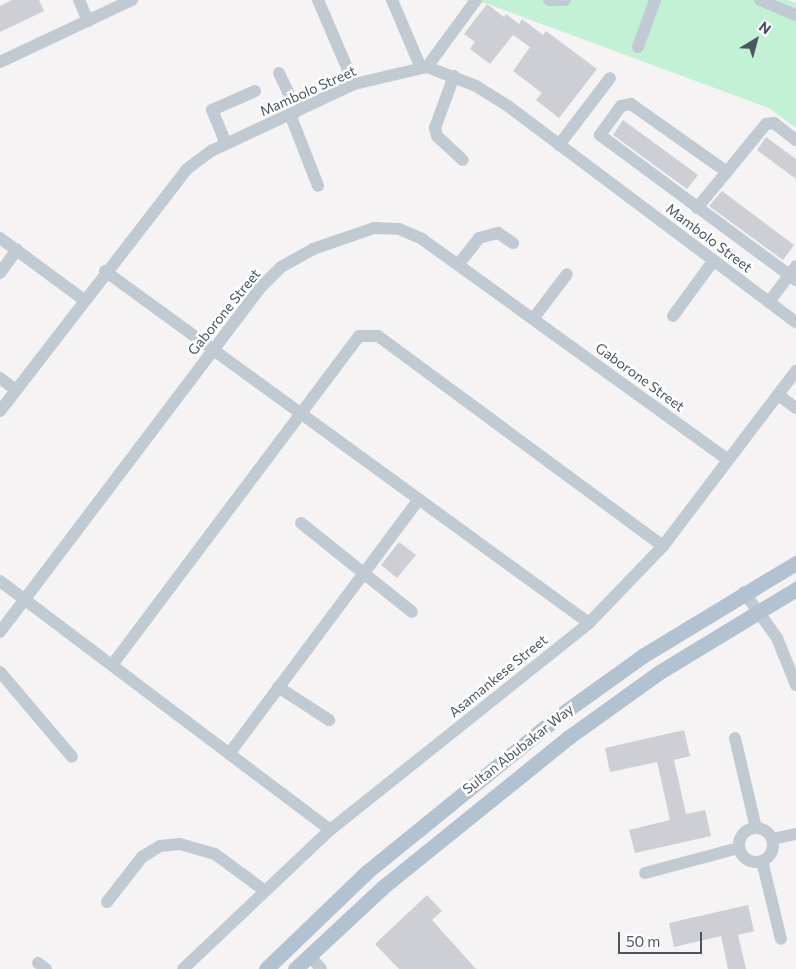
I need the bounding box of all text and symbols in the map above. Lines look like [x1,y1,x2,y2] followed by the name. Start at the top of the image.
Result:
[731,15,781,65] north arrow
[756,18,775,38] text: N
[257,62,359,120] street label: Mambolo Street
[663,200,755,276] street label: Mambolo Street
[184,266,264,358] street label: Gaborone Street
[592,339,688,415] street label: Gaborone Street
[445,631,551,721] street label: Asamankese Street
[459,701,577,797] street label: Sultan Abubakar Way
[621,922,705,954] scale bar
[626,932,660,950] text: 50 m

